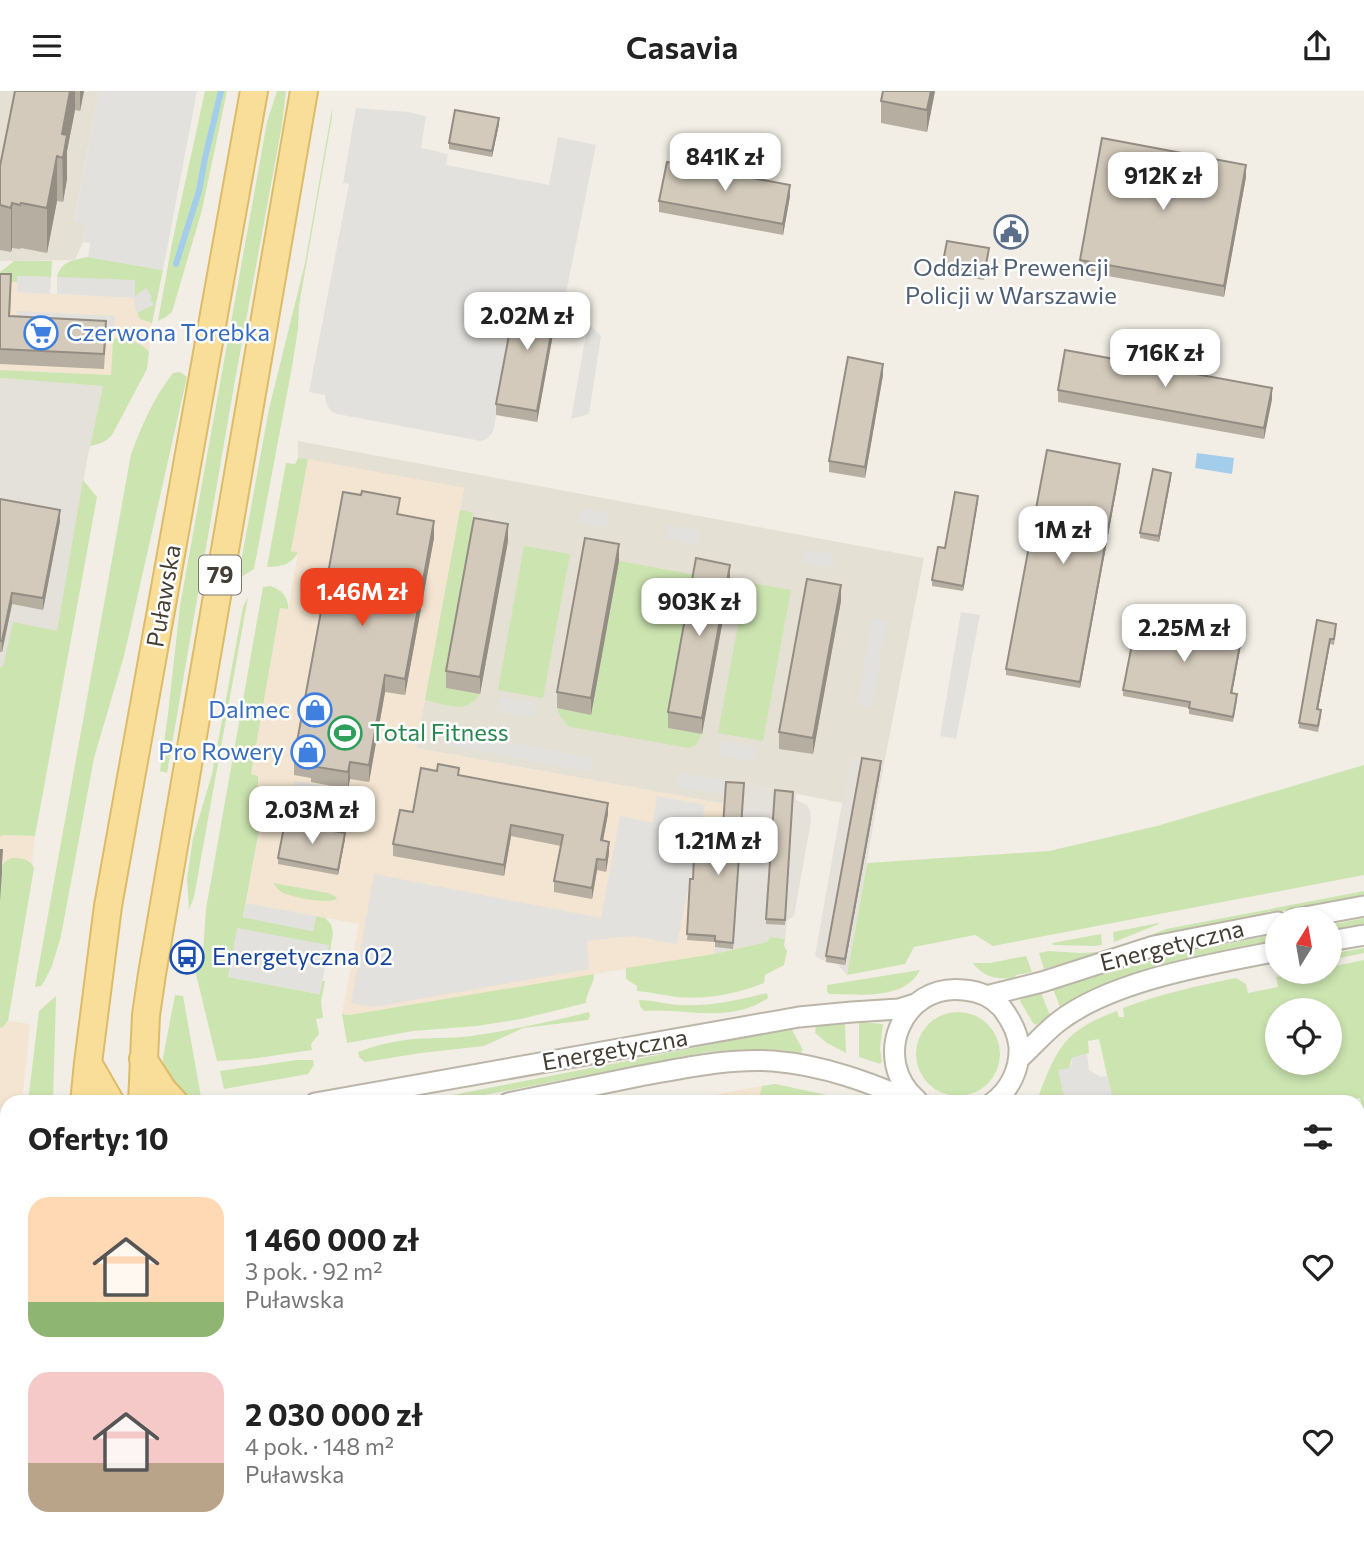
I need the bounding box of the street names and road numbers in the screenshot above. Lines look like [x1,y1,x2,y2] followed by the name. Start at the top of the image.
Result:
[139,542,186,649] street label: Puławska
[199,555,241,595] road number: 79
[1097,913,1247,976] street label: Energetyczna
[540,1021,690,1076] street label: Energetyczna

